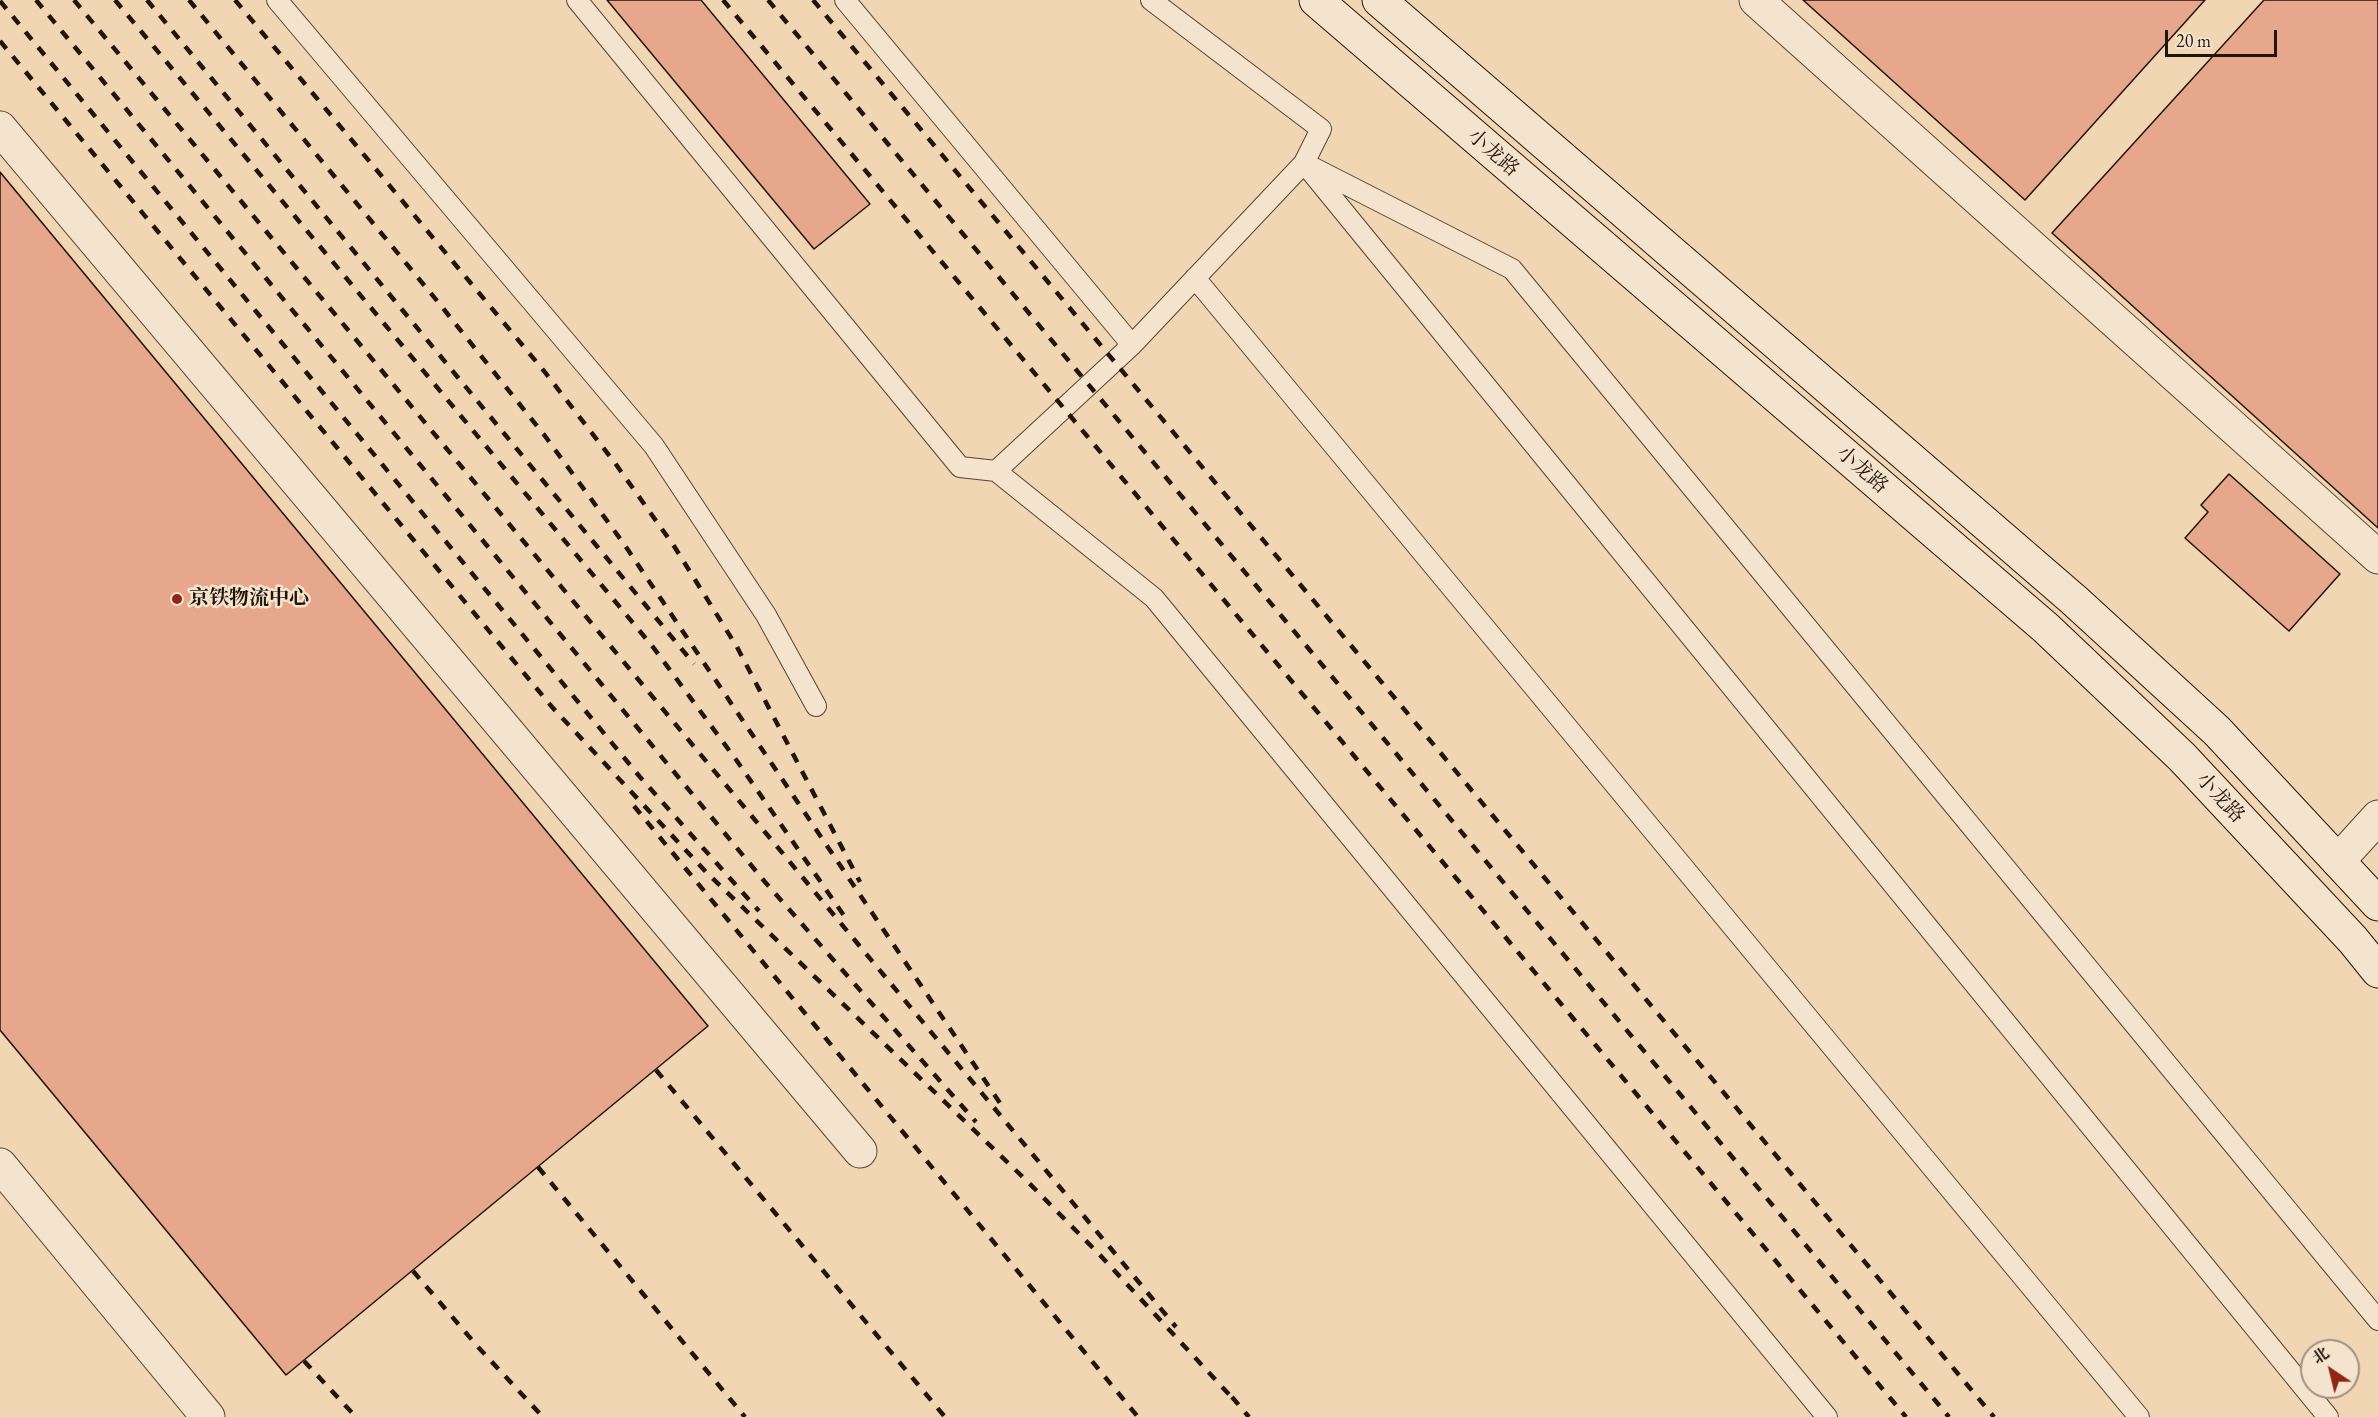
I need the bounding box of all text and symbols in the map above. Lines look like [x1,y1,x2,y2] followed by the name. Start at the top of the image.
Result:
[2168,18,2280,56] scale bar
[2176,29,2211,52] text: 20 m
[1462,124,1524,182] street label: 小龙路
[1831,441,1893,499] street label: 小龙路
[189,587,309,611] place label: 京铁物流中心
[170,592,184,606] marker: 京铁物流中心
[2191,768,2249,828] street label: 小龙路
[2300,1339,2360,1399] north arrow
[2308,1342,2333,1369] text: 北

